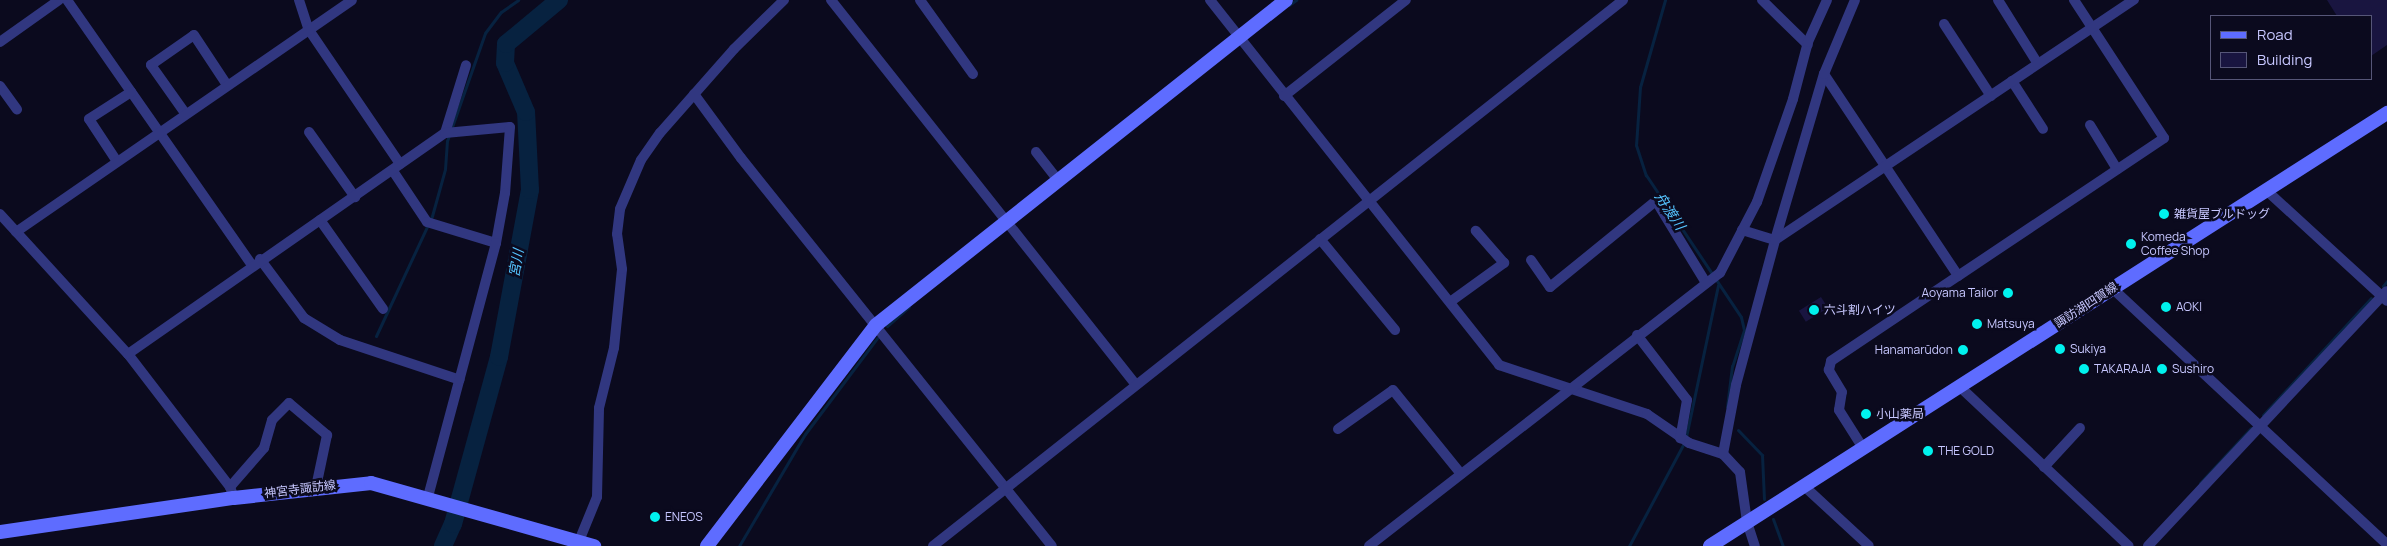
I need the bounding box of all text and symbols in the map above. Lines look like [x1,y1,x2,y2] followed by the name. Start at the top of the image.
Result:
[2210,15,2372,80] legend
[2257,24,2293,45] text: Road
[2257,49,2312,70] text: Building
[1651,189,1689,233] water label: 舟渡川
[2174,207,2270,221] place label: 雑貨屋ブルドッグ
[2158,208,2170,220] marker: 雑貨屋ブルドッグ
[2141,230,2210,258] place label: Komeda Coffee Shop
[2125,238,2137,250] marker: Komeda Coffee Shop
[505,248,527,278] water label: 宮川
[2052,279,2120,331] street label: 諏訪湖四賀線
[1922,286,1998,300] place label: Aoyama Tailor
[2002,287,2014,299] marker: Aoyama Tailor
[2176,300,2202,314] place label: AOKI
[2160,301,2172,313] marker: AOKI
[1824,303,1896,317] place label: 六斗割ハイツ
[1808,304,1820,316] marker: 六斗割ハイツ
[1987,317,2035,331] place label: Matsuya
[1971,318,1983,330] marker: Matsuya
[2070,342,2106,356] place label: Sukiya
[1875,343,1953,357] place label: Hanamarūdon
[2054,343,2066,355] marker: Sukiya
[1957,344,1969,356] marker: Hanamarūdon
[2094,362,2151,376] place label: TAKARAJA
[2172,362,2214,376] place label: Sushiro
[2078,363,2090,375] marker: TAKARAJA
[2156,363,2168,375] marker: Sushiro
[1876,407,1924,421] place label: 小山薬局
[1860,408,1872,420] marker: 小山薬局
[1938,444,1994,458] place label: THE GOLD
[1922,445,1934,457] marker: THE GOLD
[263,477,337,501] street label: 神宮寺諏訪線
[665,510,703,524] place label: ENEOS
[649,511,661,523] marker: ENEOS

